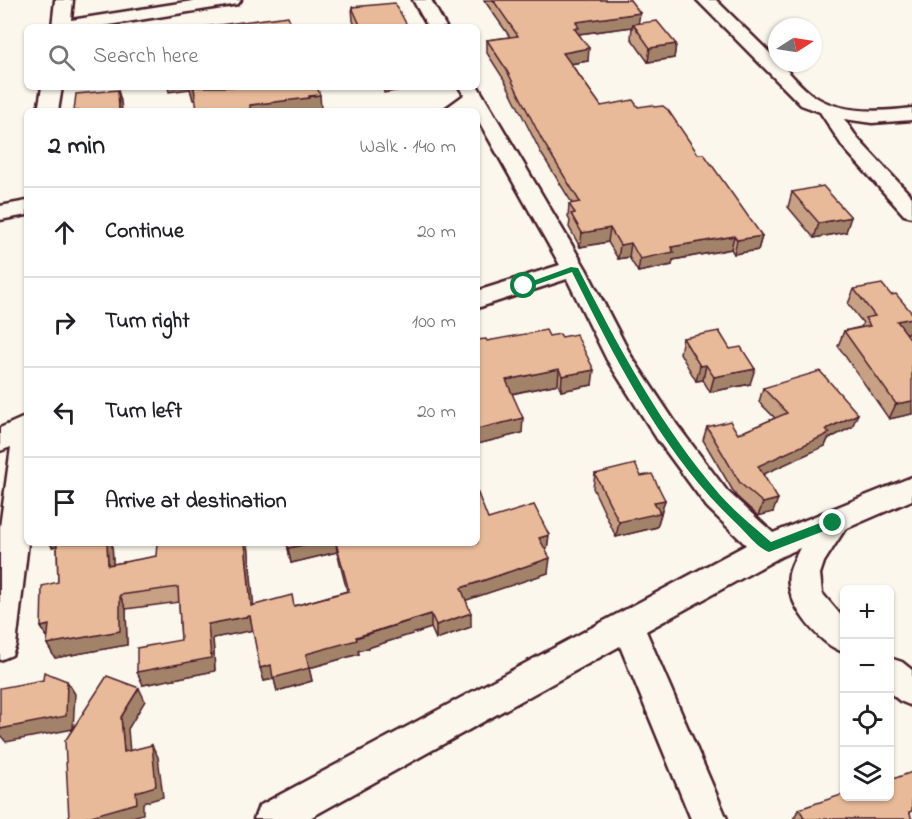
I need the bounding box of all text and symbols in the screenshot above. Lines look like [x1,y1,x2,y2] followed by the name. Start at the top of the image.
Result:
[768,18,822,72] north arrow
[24,24,480,90] search box
[45,41,78,74] icon: search
[93,41,198,73] text: Search here
[48,128,105,166] text: 2 min
[360,133,456,162] text: Walk · 140 m
[48,216,81,249] icon: ahead
[105,216,184,248] text: Continue
[417,218,456,247] text: 20 m
[510,272,536,298] route start
[48,306,81,339] icon: right
[105,306,190,338] text: Turn right
[412,308,456,337] text: 100 m
[48,396,81,429] icon: left
[105,396,182,428] text: Turn left
[417,398,456,427] text: 20 m
[48,486,81,519] icon: arrive
[105,486,287,518] text: Arrive at destination
[819,509,845,535] route end
[840,585,894,801] map controls
[840,585,894,639] button: +
[840,639,894,693] button: −
[840,693,894,747] button: locate
[840,747,894,801] button: layers

